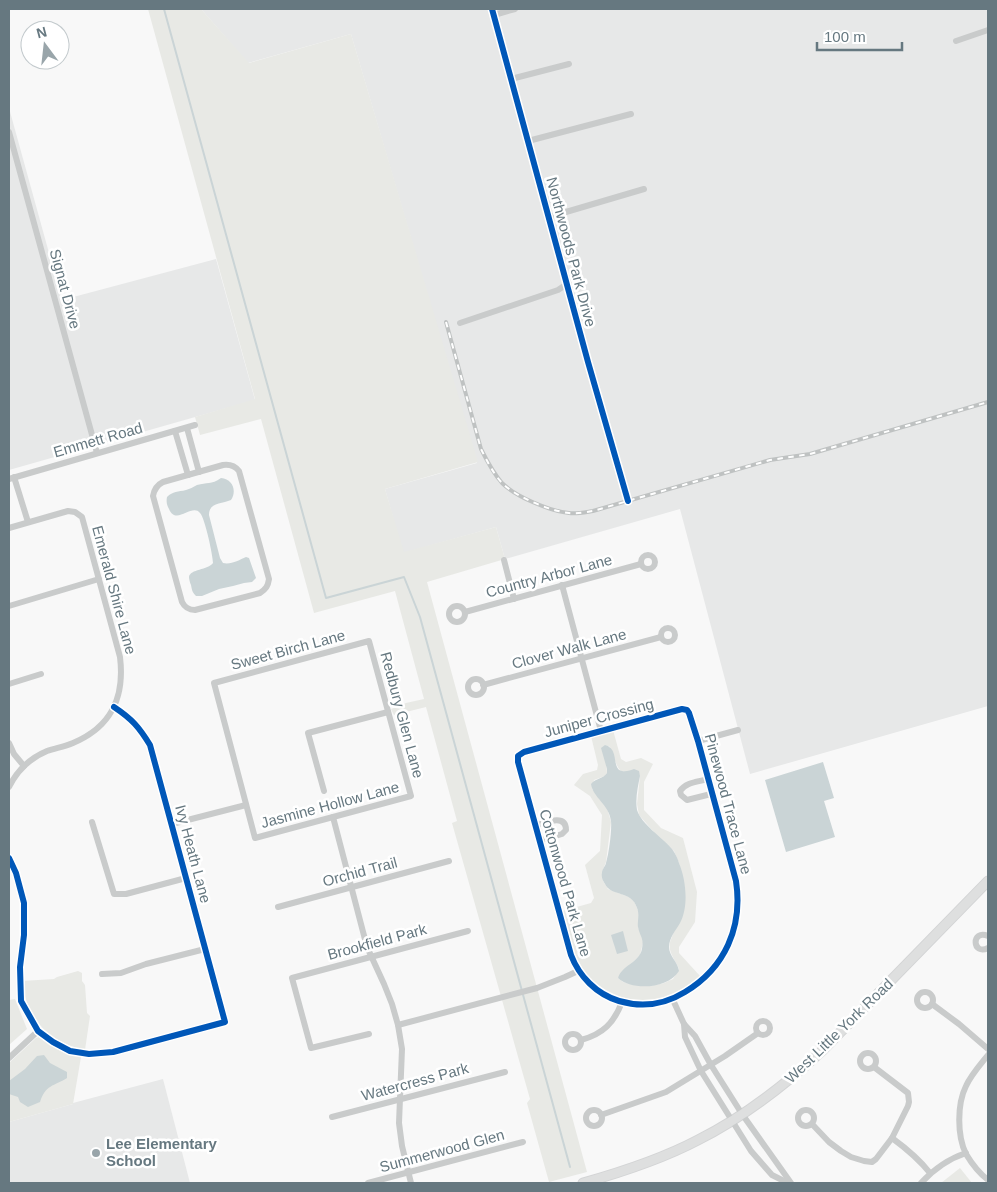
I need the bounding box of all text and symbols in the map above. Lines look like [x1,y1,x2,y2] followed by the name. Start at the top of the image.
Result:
[20,20,70,70] north arrow
[817,20,902,52] scale bar
[35,23,49,41] text: N
[824,28,866,45] text: 100 m
[543,175,600,329] street label: Northwoods Park Drive
[47,247,84,331] street label: Signat Drive
[51,419,144,460] street label: Emmett Road
[89,524,140,656] street label: Emerald Shire Lane
[484,550,614,601] street label: Country Arbor Lane
[510,625,628,672] street label: Clover Walk Lane
[229,626,347,673] street label: Sweet Birch Lane
[377,650,428,780] street label: Redbury Glen Lane
[542,695,655,740] street label: Juniper Crossing
[701,732,755,876] street label: Pinewood Trace Lane
[259,778,401,831] street label: Jasmine Hollow Lane
[172,803,215,905] street label: Ivy Heath Lane
[536,807,595,959] street label: Cottonwood Park Lane
[321,853,399,890] street label: Orchid Trail
[326,920,429,963] street label: Brookfield Park
[781,975,896,1086] street label: West Little York Road
[359,1059,471,1104] street label: Watercress Park
[378,1126,506,1175] street label: Summerwood Glen
[106,1135,218,1169] place label: Lee Elementary School
[90,1147,102,1159] marker: Lee Elementary School

